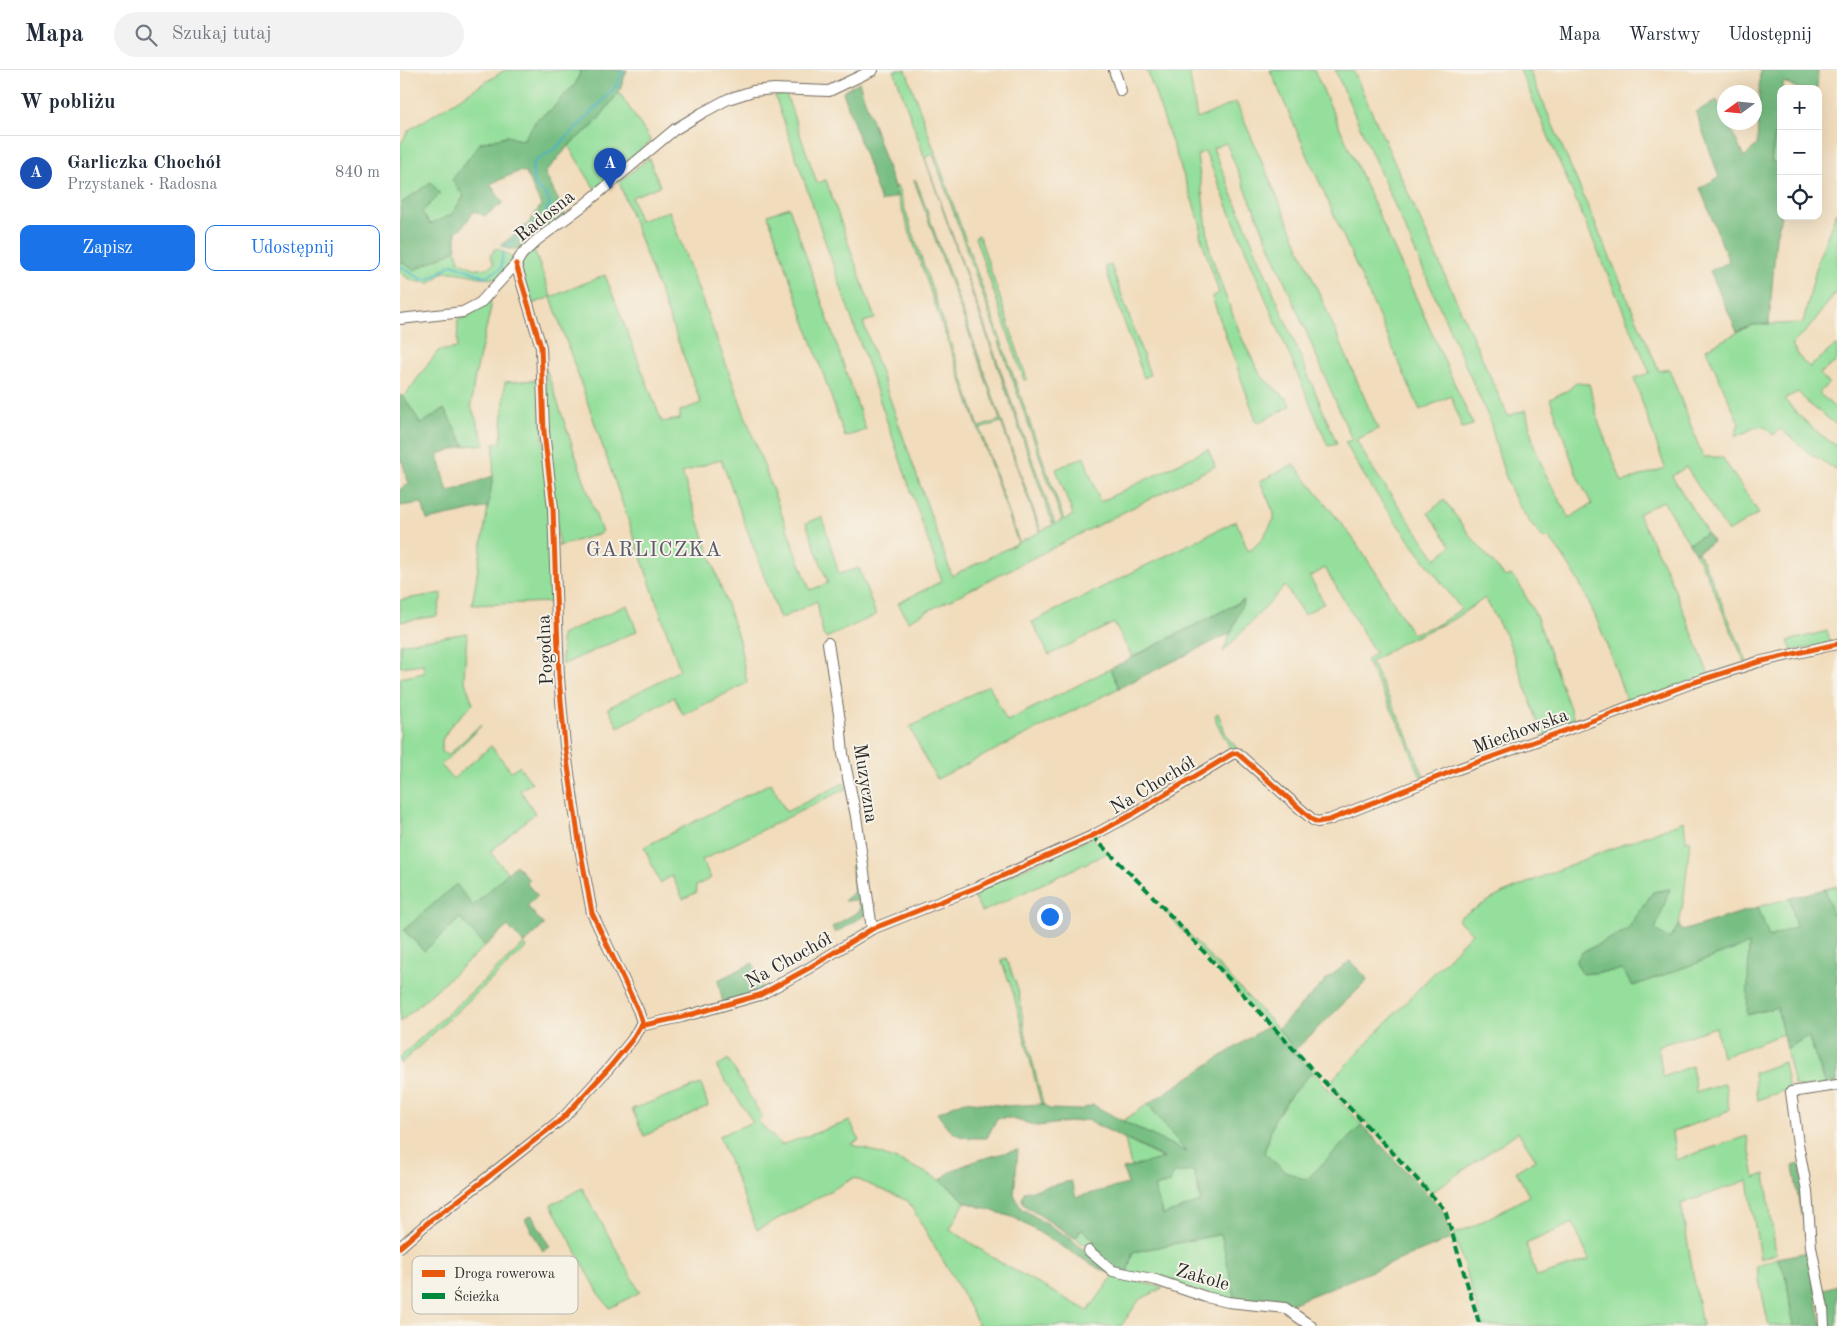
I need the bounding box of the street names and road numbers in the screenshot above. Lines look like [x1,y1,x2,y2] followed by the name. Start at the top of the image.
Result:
[512,187,579,246] street label: Radosna
[535,614,558,686] street label: Pogodna
[1471,706,1572,758] street label: Miechowska
[849,742,880,825] street label: Muzyczna
[1108,753,1200,819] street label: Na Chochół
[743,929,836,993] street label: Na Chochół
[1173,1262,1231,1295] street label: Zakole

